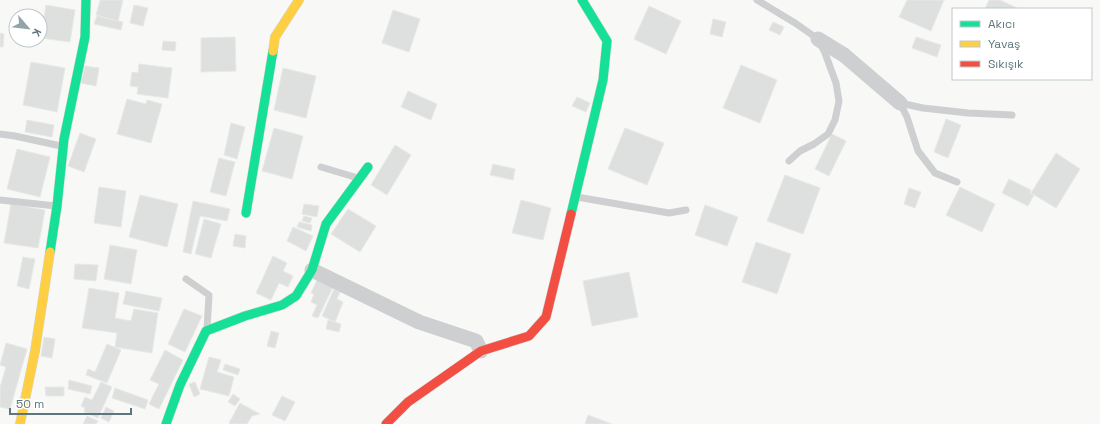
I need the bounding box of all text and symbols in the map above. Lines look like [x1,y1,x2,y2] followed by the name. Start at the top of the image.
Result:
[8,8,48,48] north arrow
[952,8,1092,80] legend
[988,16,1015,32] text: Akıcı
[29,26,45,39] text: K
[988,36,1020,52] text: Yavaş
[988,56,1024,72] text: Sıkışık
[10,390,131,416] scale bar
[16,396,44,412] text: 50 m

